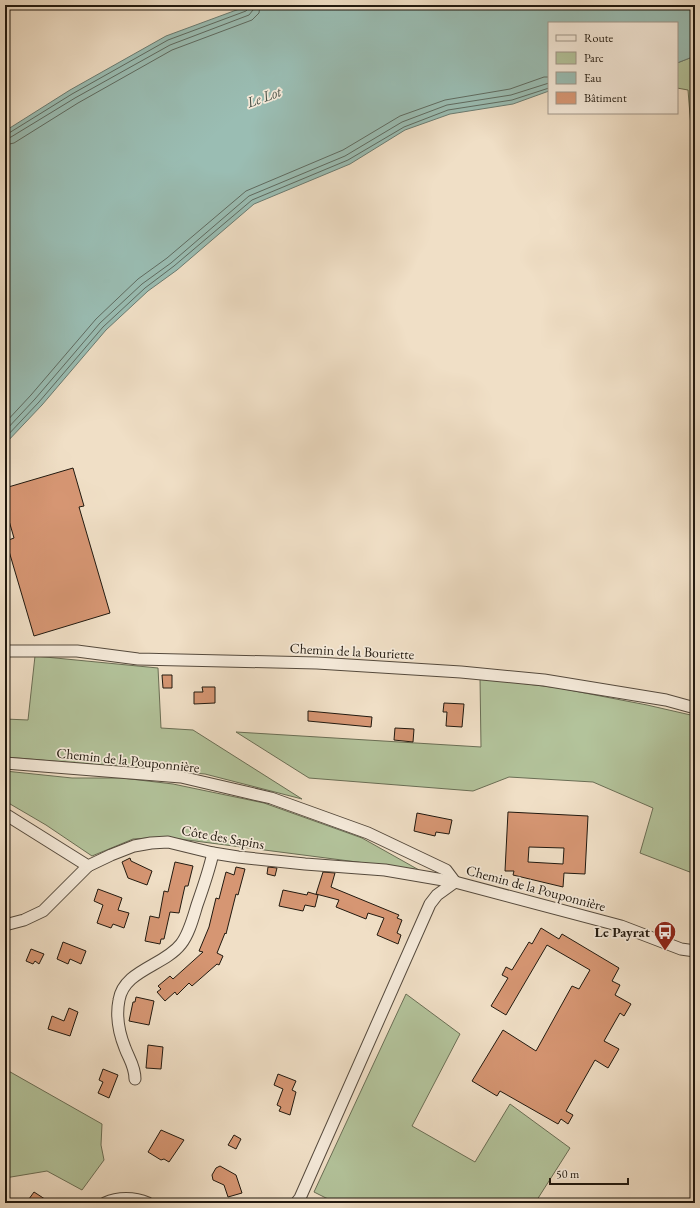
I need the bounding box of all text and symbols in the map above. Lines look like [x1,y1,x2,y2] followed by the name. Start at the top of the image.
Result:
[548,22,678,114] legend
[584,30,614,46] text: Route
[584,50,604,66] text: Parc
[584,70,602,86] text: Eau
[243,81,284,112] water label: Le Lot
[584,90,627,106] text: Bâtiment
[289,639,415,663] street label: Chemin de la Bouriette
[56,744,201,777] street label: Chemin de la Pouponnière
[180,821,266,853] street label: Côte des Sapins
[464,861,608,915] street label: Chemin de la Pouponnière
[652,919,678,952] bus stop icon: Le Payrat
[595,923,651,941] place label: Le Payrat
[550,1160,628,1186] scale bar
[556,1166,580,1182] text: 50 m

